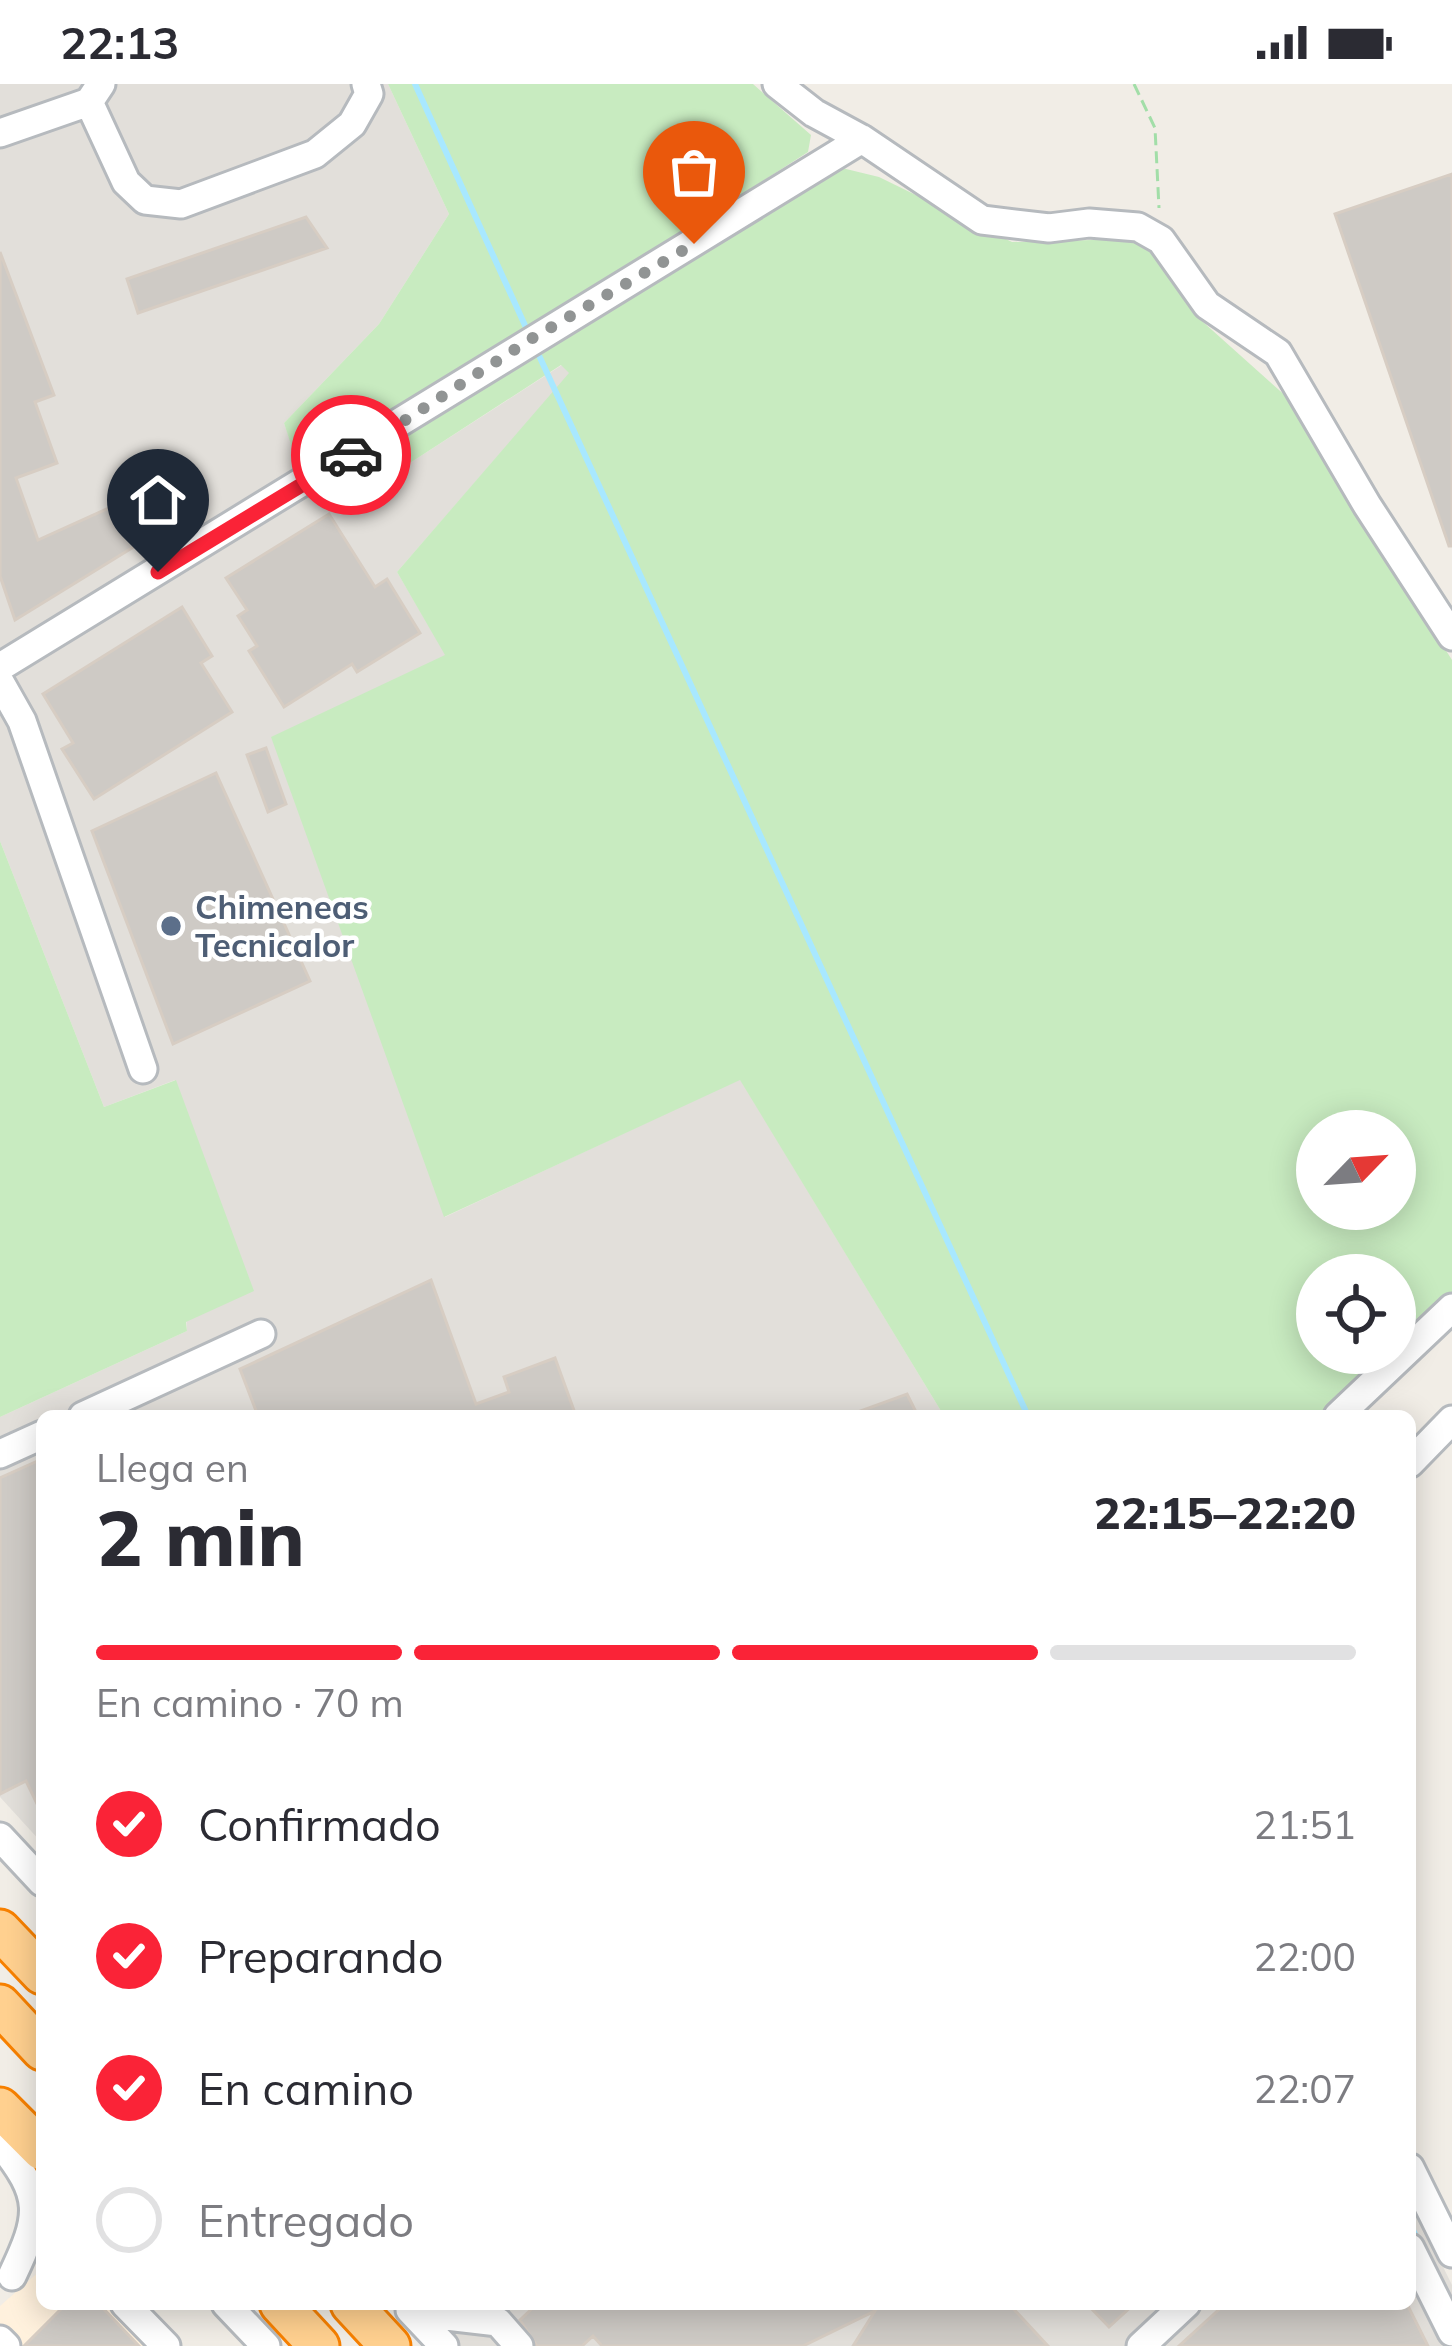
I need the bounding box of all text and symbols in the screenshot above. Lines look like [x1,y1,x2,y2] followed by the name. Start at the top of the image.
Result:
[60,14,179,70] text: 22:13
[643,121,745,244] pin
[661,139,727,205] icon: bag
[291,395,411,515] courier
[318,422,384,488] icon: car
[107,449,209,572] pin
[125,467,191,533] icon: home
[195,886,369,965] place label: Chimeneas Tecnicalor
[158,913,184,939] marker: Chimeneas Tecnicalor
[1296,1110,1416,1230] north arrow
[1296,1110,1416,1374] map controls
[1296,1254,1416,1374] button: locate
[96,1443,249,1492] text: Llega en
[1094,1484,1356,1540] text: 22:15–22:20
[96,1488,305,1586] text: 2 min
[96,1678,404,1727] text: En camino · 70 m
[96,1791,162,1857] icon: check
[198,1796,441,1852] text: Confirmado
[1254,1800,1356,1849] text: 21:51
[96,1923,162,1989] icon: check
[198,1928,444,1984] text: Preparando
[1254,1932,1356,1981] text: 22:00
[96,2055,162,2121] icon: check
[198,2060,414,2116] text: En camino
[1254,2064,1356,2113] text: 22:07
[198,2192,414,2248] text: Entregado

